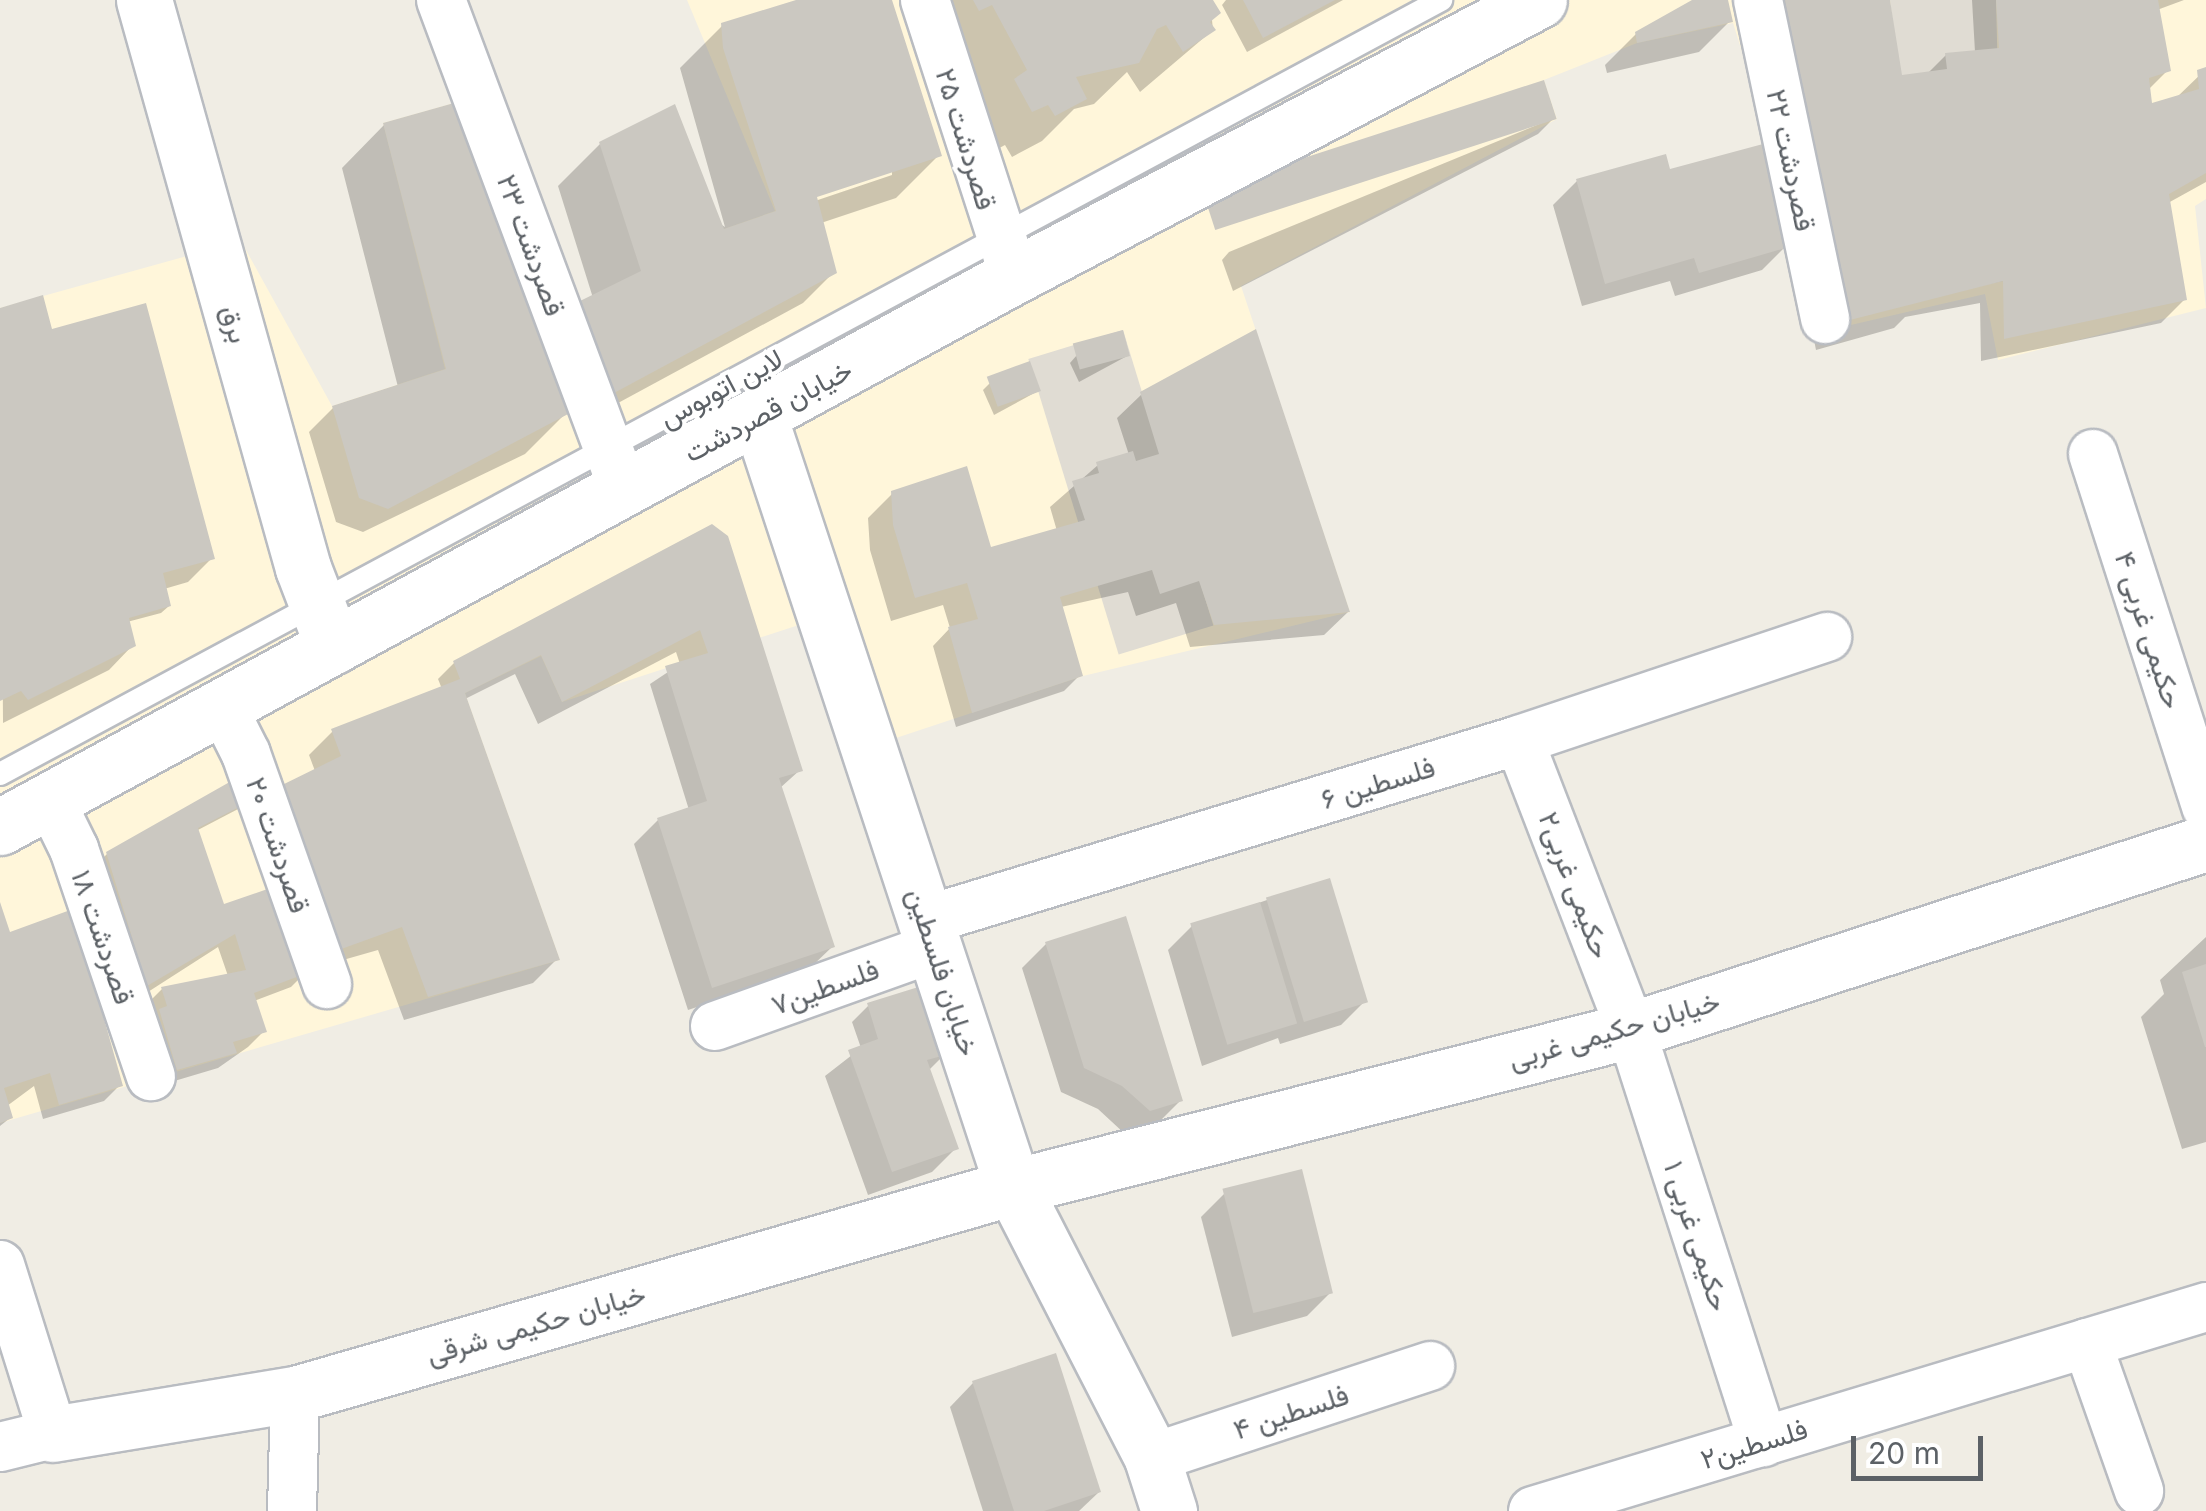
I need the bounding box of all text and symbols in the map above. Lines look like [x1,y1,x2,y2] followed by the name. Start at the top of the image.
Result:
[929,64,1003,214] street label: قصردشت ۲۵
[1760,86,1822,234] street label: قصردشت ۲۲
[490,170,572,320] street label: قصردشت ۲۳
[214,301,256,347] street label: برق
[654,341,788,435] street label: لاین اتوبوس
[678,353,858,469] street label: خیابان قصردشت
[2108,547,2190,713] street label: حکیمی غربی ۴
[1317,750,1439,816] street label: فلسطین ۶
[239,773,317,917] street label: قصردشت ۲۰
[1532,807,1618,963] street label: حکیمی غربی۲
[64,866,142,1008] street label: قصردشت ۱۸
[900,884,986,1060] street label: خیابان فلسطین
[767,952,883,1022] street label: ۷فلسطین
[1505,984,1723,1076] street label: خیابان حکیمی غربی
[1657,1157,1737,1315] street label: حکیمی غربی ۱
[423,1277,649,1371] street label: خیابان حکیمی شرقی
[1229,1378,1353,1446] street label: ۴ فلسطین
[1696,1412,1812,1476] street label: فلسطین۲
[1856,1416,1988,1478] scale bar
[1868,1435,1940,1471] text: 20 m

